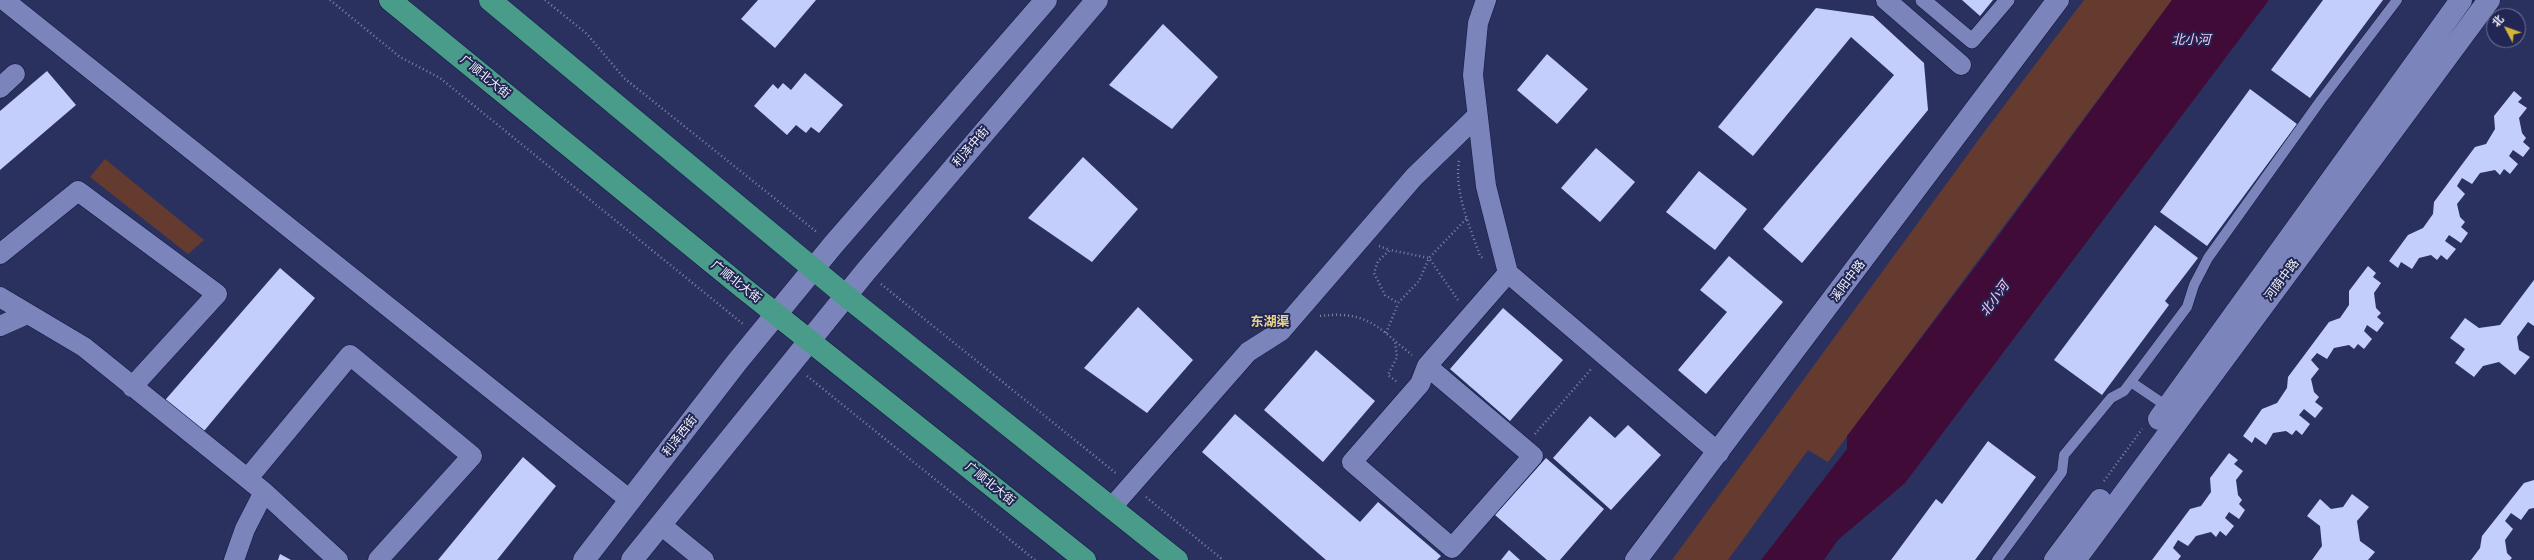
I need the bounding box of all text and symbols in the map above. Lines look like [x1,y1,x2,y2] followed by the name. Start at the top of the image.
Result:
[2486,8,2526,48] north arrow
[2489,12,2507,30] text: 北
[2172,32,2210,48] water label: 北小河
[457,53,513,101] street label: 广顺北大街
[950,124,992,170] street label: 利泽中街
[2262,256,2302,304] street label: 河荫中路
[1828,257,1868,305] street label: 溪阳中路
[708,258,764,306] street label: 广顺北大街
[1977,279,2013,319] water label: 北小河
[1251,314,1289,330] district label: 东湖渠
[660,413,700,459] street label: 利泽西街
[962,460,1018,508] street label: 广顺北大街

